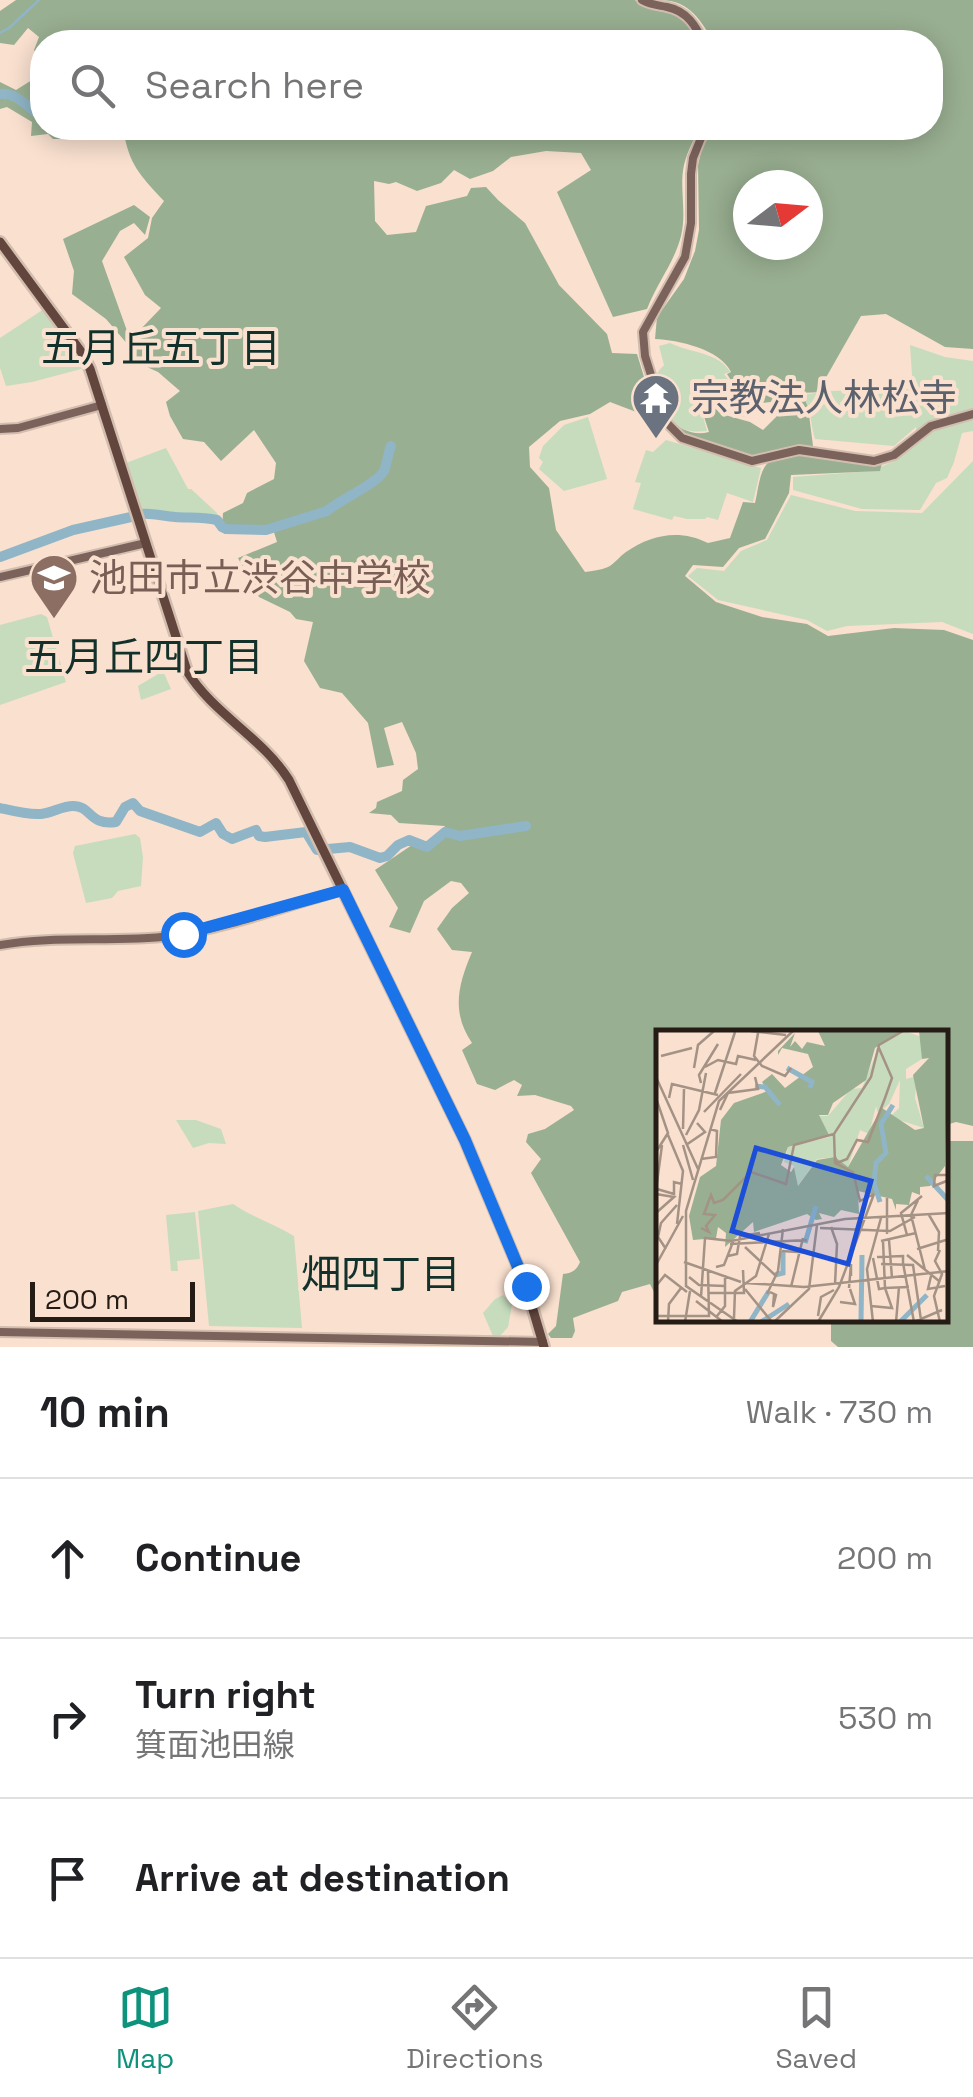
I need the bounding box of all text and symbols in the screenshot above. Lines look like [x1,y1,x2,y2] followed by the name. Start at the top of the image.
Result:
[30,30,943,140] search box
[65,58,120,113] icon: search
[145,61,364,109] text: Search here
[733,170,823,260] north arrow
[41,323,281,374] district label: 五月丘五丁目
[630,372,682,440] temple icon: 宗教法人林松寺
[691,374,957,422] place label: 宗教法人林松寺
[28,552,80,620] school or university icon: 池田市立渋谷中学校
[89,554,431,602] place label: 池田市立渋谷中学校
[24,632,264,683] district label: 五月丘四丁目
[161,912,207,958] route start
[656,1030,948,1322] inset map
[301,1249,461,1300] district label: 畑四丁目
[504,1264,550,1310] route end
[30,1277,195,1322] scale bar
[45,1281,129,1317] text: 200 m
[40,1386,170,1439] text: 10 min
[746,1392,933,1432] text: Walk · 730 m
[40,1531,95,1586] icon: ahead
[135,1534,301,1582] text: Continue
[837,1538,933,1578] text: 200 m
[135,1671,316,1719] text: Turn right
[40,1691,95,1746] icon: right
[838,1698,933,1738] text: 530 m
[135,1725,295,1765] text: 箕面池田線
[40,1851,95,1906] icon: arrive
[135,1854,510,1902] text: Arrive at destination
[116,1980,174,2076] tab: Map
[406,1980,543,2076] tab: Directions
[775,1980,857,2076] tab: Saved

